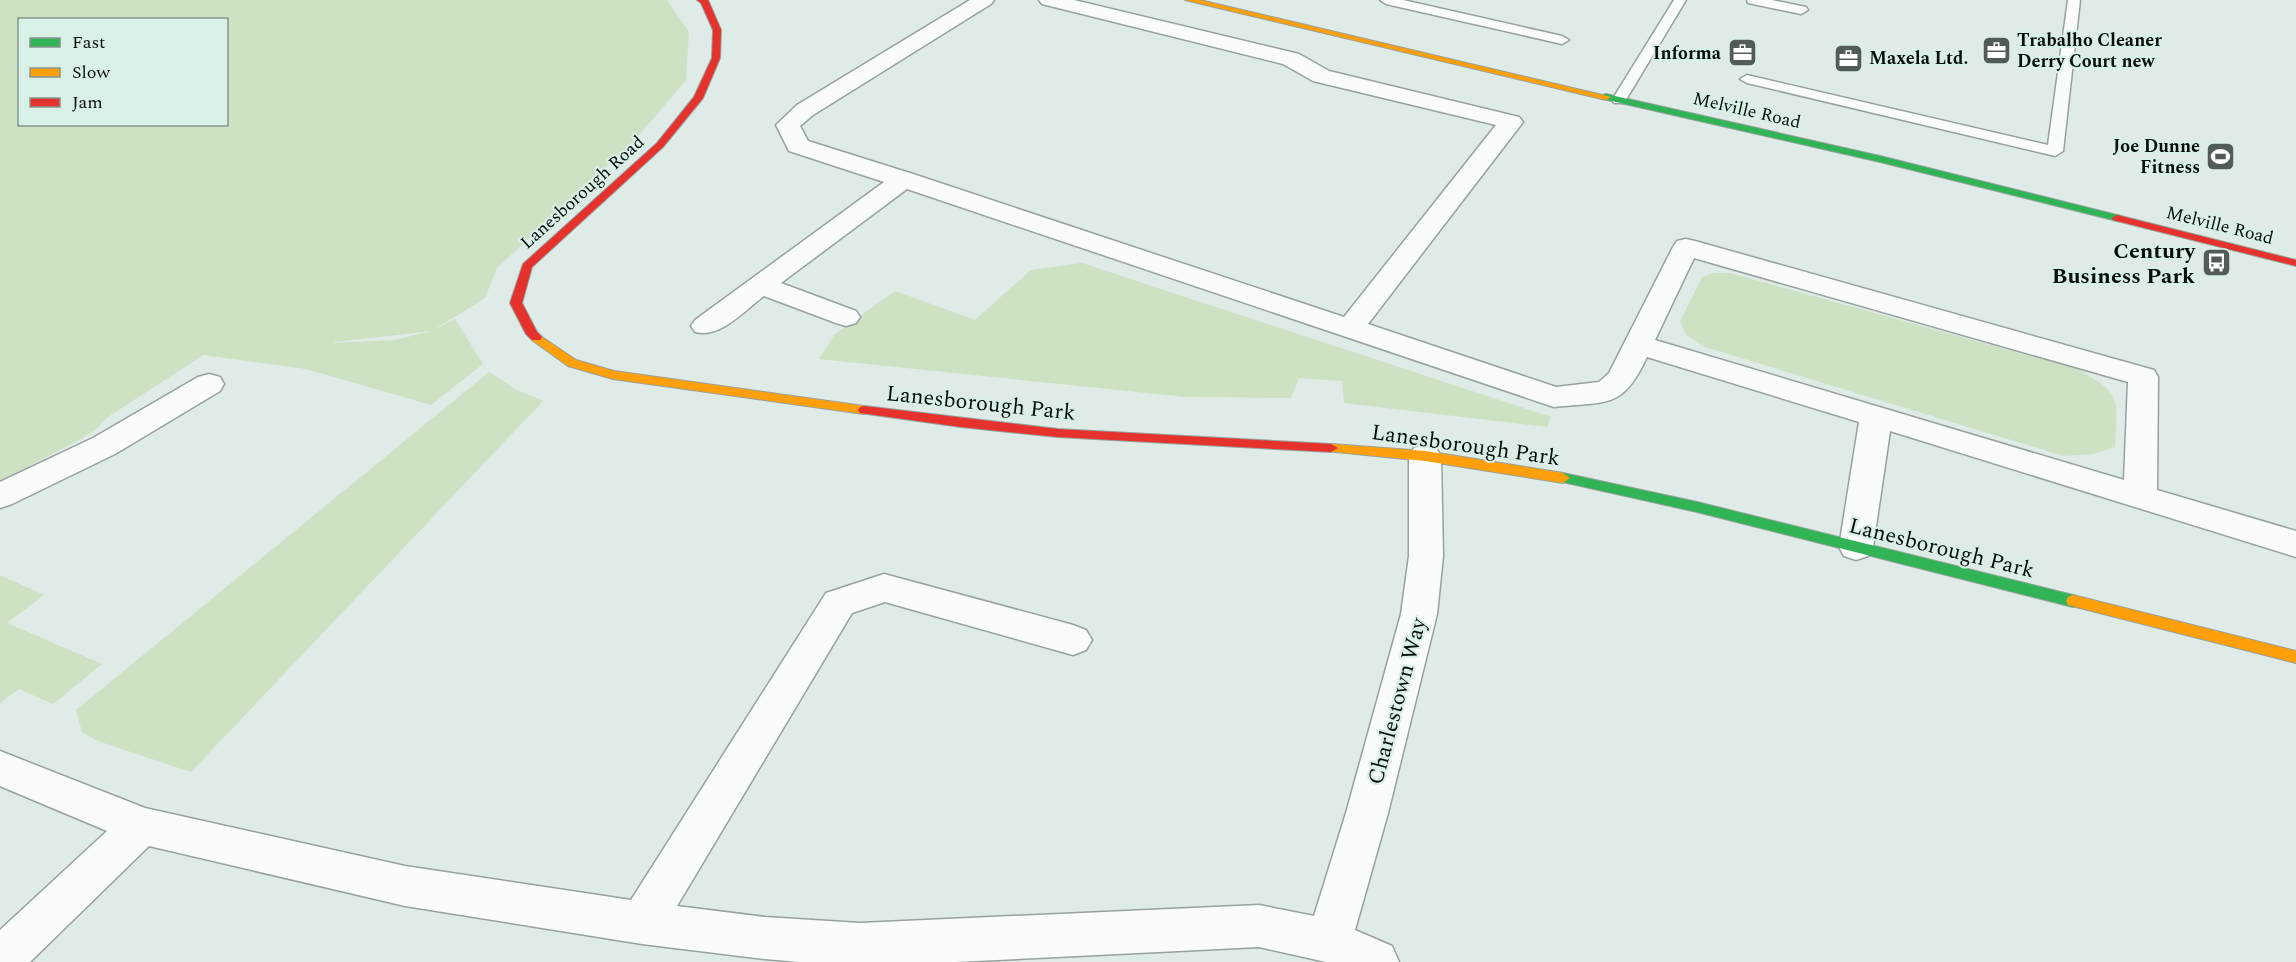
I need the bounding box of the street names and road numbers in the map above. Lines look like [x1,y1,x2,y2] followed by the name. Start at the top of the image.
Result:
[1690,85,1803,136] street label: Melville Road
[514,129,650,256] street label: Lanesborough Road
[2163,199,2276,252] street label: Melville Road
[885,377,1077,430] street label: Lanesborough Park
[1369,416,1562,475] street label: Lanesborough Park
[1845,509,2038,587] street label: Lanesborough Park
[1359,613,1436,788] street label: Charlestown Way

